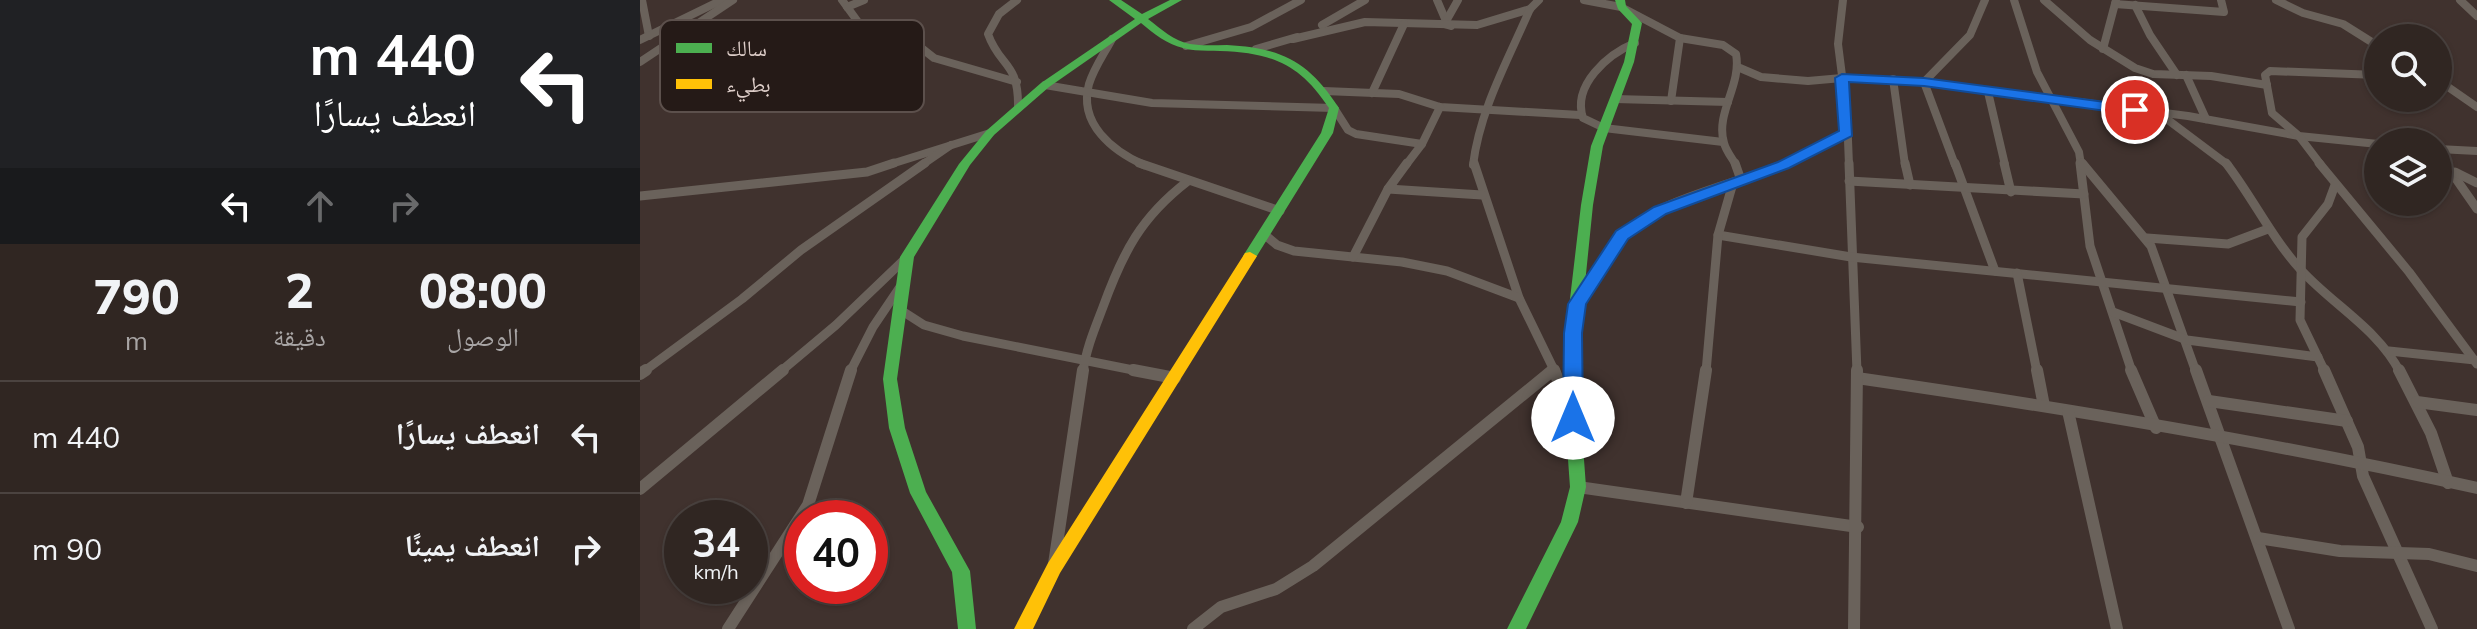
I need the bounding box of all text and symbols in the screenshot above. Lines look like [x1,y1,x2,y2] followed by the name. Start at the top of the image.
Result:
[309,19,476,89] text: 440 m
[660,20,924,112] legend
[2364,24,2452,216] map controls
[2364,24,2452,112] button: search
[504,32,608,136] icon: left
[726,34,767,62] text: سالك
[726,70,771,102] text: بطيء
[2101,76,2169,144] pin
[2113,88,2157,132] icon: arrive
[313,90,476,135] text: انعطف يسارًا
[2364,128,2452,216] button: layers
[214,184,258,228] icon: left
[298,184,342,228] icon: ahead
[382,184,426,228] icon: right
[285,260,314,320] text: 2
[419,260,547,320] text: 08:00
[93,266,180,326] text: 790
[273,320,326,353] text: دقيقة
[447,320,519,353] text: الوصول
[125,324,148,357] text: m
[1531,376,1615,460] position arrow
[396,414,540,452] text: انعطف يسارًا
[564,415,608,459] icon: left
[32,418,120,456] text: 440 m
[784,500,888,604] speed limit sign: 40
[692,517,740,567] text: 34
[405,526,540,564] text: انعطف يمينًا
[564,527,608,571] icon: right
[32,530,102,568] text: 90 m
[693,559,739,584] text: km/h

